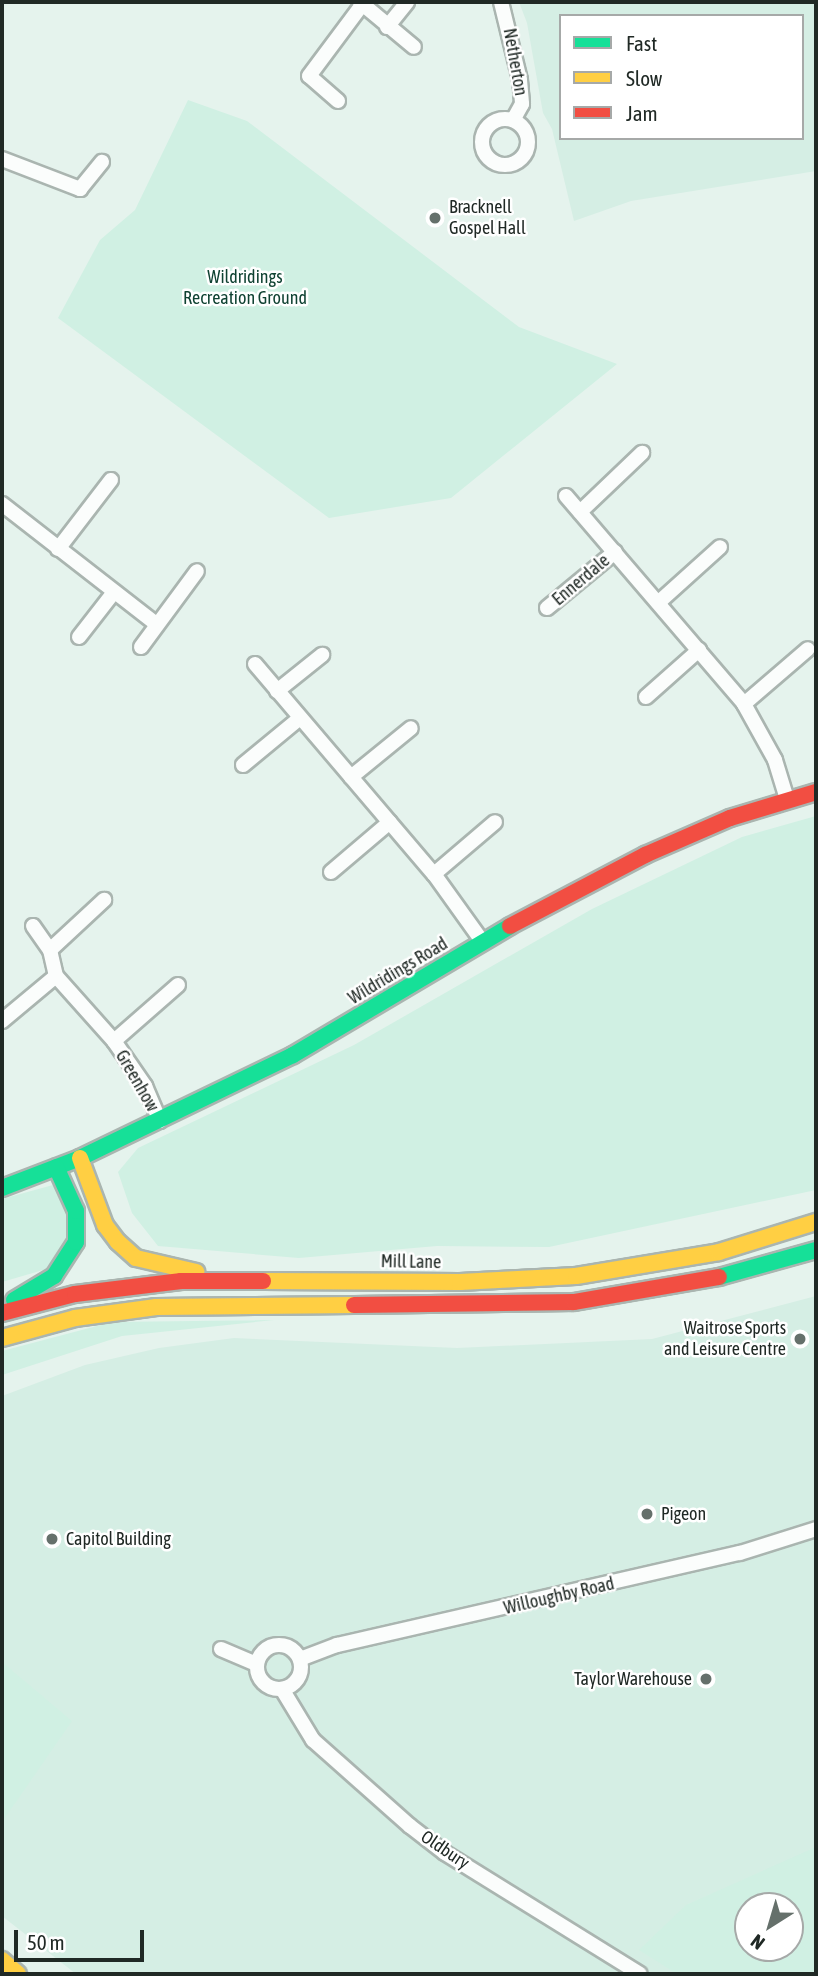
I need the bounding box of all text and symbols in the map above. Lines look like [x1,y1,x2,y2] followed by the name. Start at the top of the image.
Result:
[559,14,804,140] legend
[498,27,532,97] street label: Netherton
[626,31,657,55] text: Fast
[626,66,662,90] text: Slow
[626,101,658,125] text: Jam
[449,197,526,240] place label: Bracknell Gospel Hall
[427,210,443,226] marker: Bracknell Gospel Hall
[183,267,307,310] park label: Wildridings Recreation Ground
[548,550,614,610] street label: Ennerdale
[344,933,452,1009] street label: Wildridings Road
[111,1046,163,1116] street label: Greenhow
[381,1251,441,1273] street label: Mill Lane
[664,1318,786,1360] place label: Waitrose Sports and Leisure Centre
[792,1331,808,1347] marker: Waitrose Sports and Leisure Centre
[661,1503,706,1525] place label: Pigeon
[639,1506,655,1522] marker: Pigeon
[66,1528,171,1550] place label: Capitol Building
[44,1531,60,1547] marker: Capitol Building
[502,1573,616,1619] street label: Willoughby Road
[574,1668,692,1690] place label: Taylor Warehouse
[698,1671,714,1687] marker: Taylor Warehouse
[417,1826,473,1874] street label: Oldbury
[734,1892,804,1962] north arrow
[18,1916,147,1960] scale bar
[27,1930,65,1954] text: 50 m
[746,1930,769,1954] text: N

